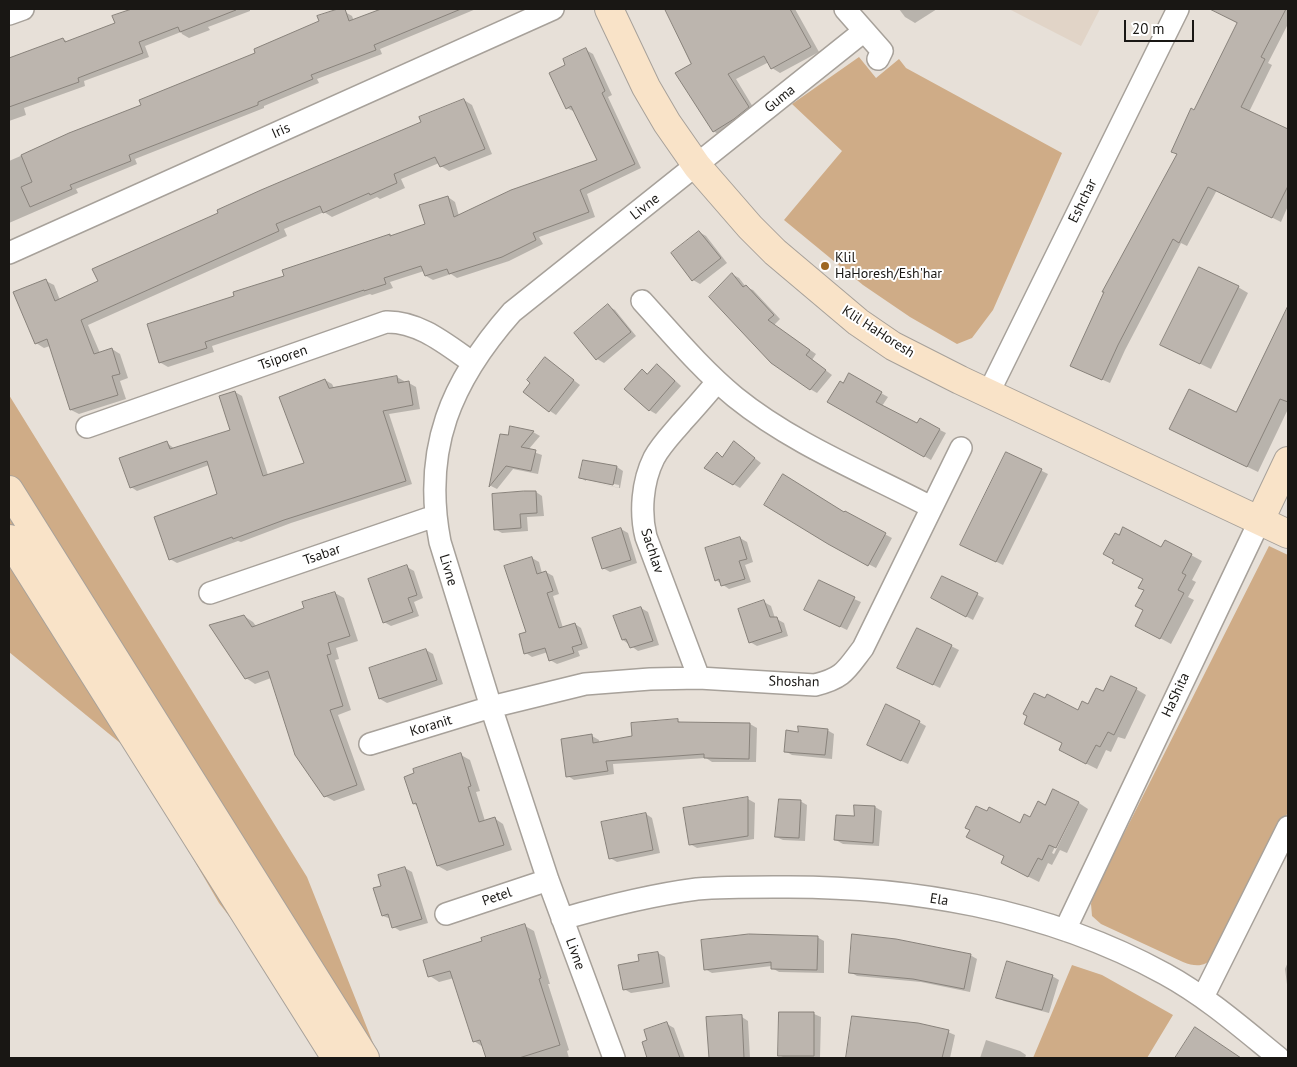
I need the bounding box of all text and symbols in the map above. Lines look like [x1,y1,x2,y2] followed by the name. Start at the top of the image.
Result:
[1127,10,1197,42] scale bar
[1132,19,1165,38] text: 20 m
[761,82,799,116] street label: Guma
[269,120,293,142] street label: Iris
[1065,176,1101,226] street label: Eshchar
[627,190,663,224] street label: Livne
[835,250,942,282] place label: Klil HaHoresh/Esh'har
[819,260,831,272] marker: Klil HaHoresh/Esh'har
[839,302,917,362] street label: Klil HaHoresh
[256,342,310,374] street label: Tsiporen
[637,526,667,576] street label: Sachlav
[301,541,343,569] street label: Tsabar
[435,552,461,588] street label: Livne
[1158,670,1194,720] street label: HaShita
[768,673,820,691] street label: Shoshan
[408,712,454,740] street label: Koranit
[480,884,514,910] street label: Petel
[929,890,949,910] street label: Ela
[562,936,588,972] street label: Livne

